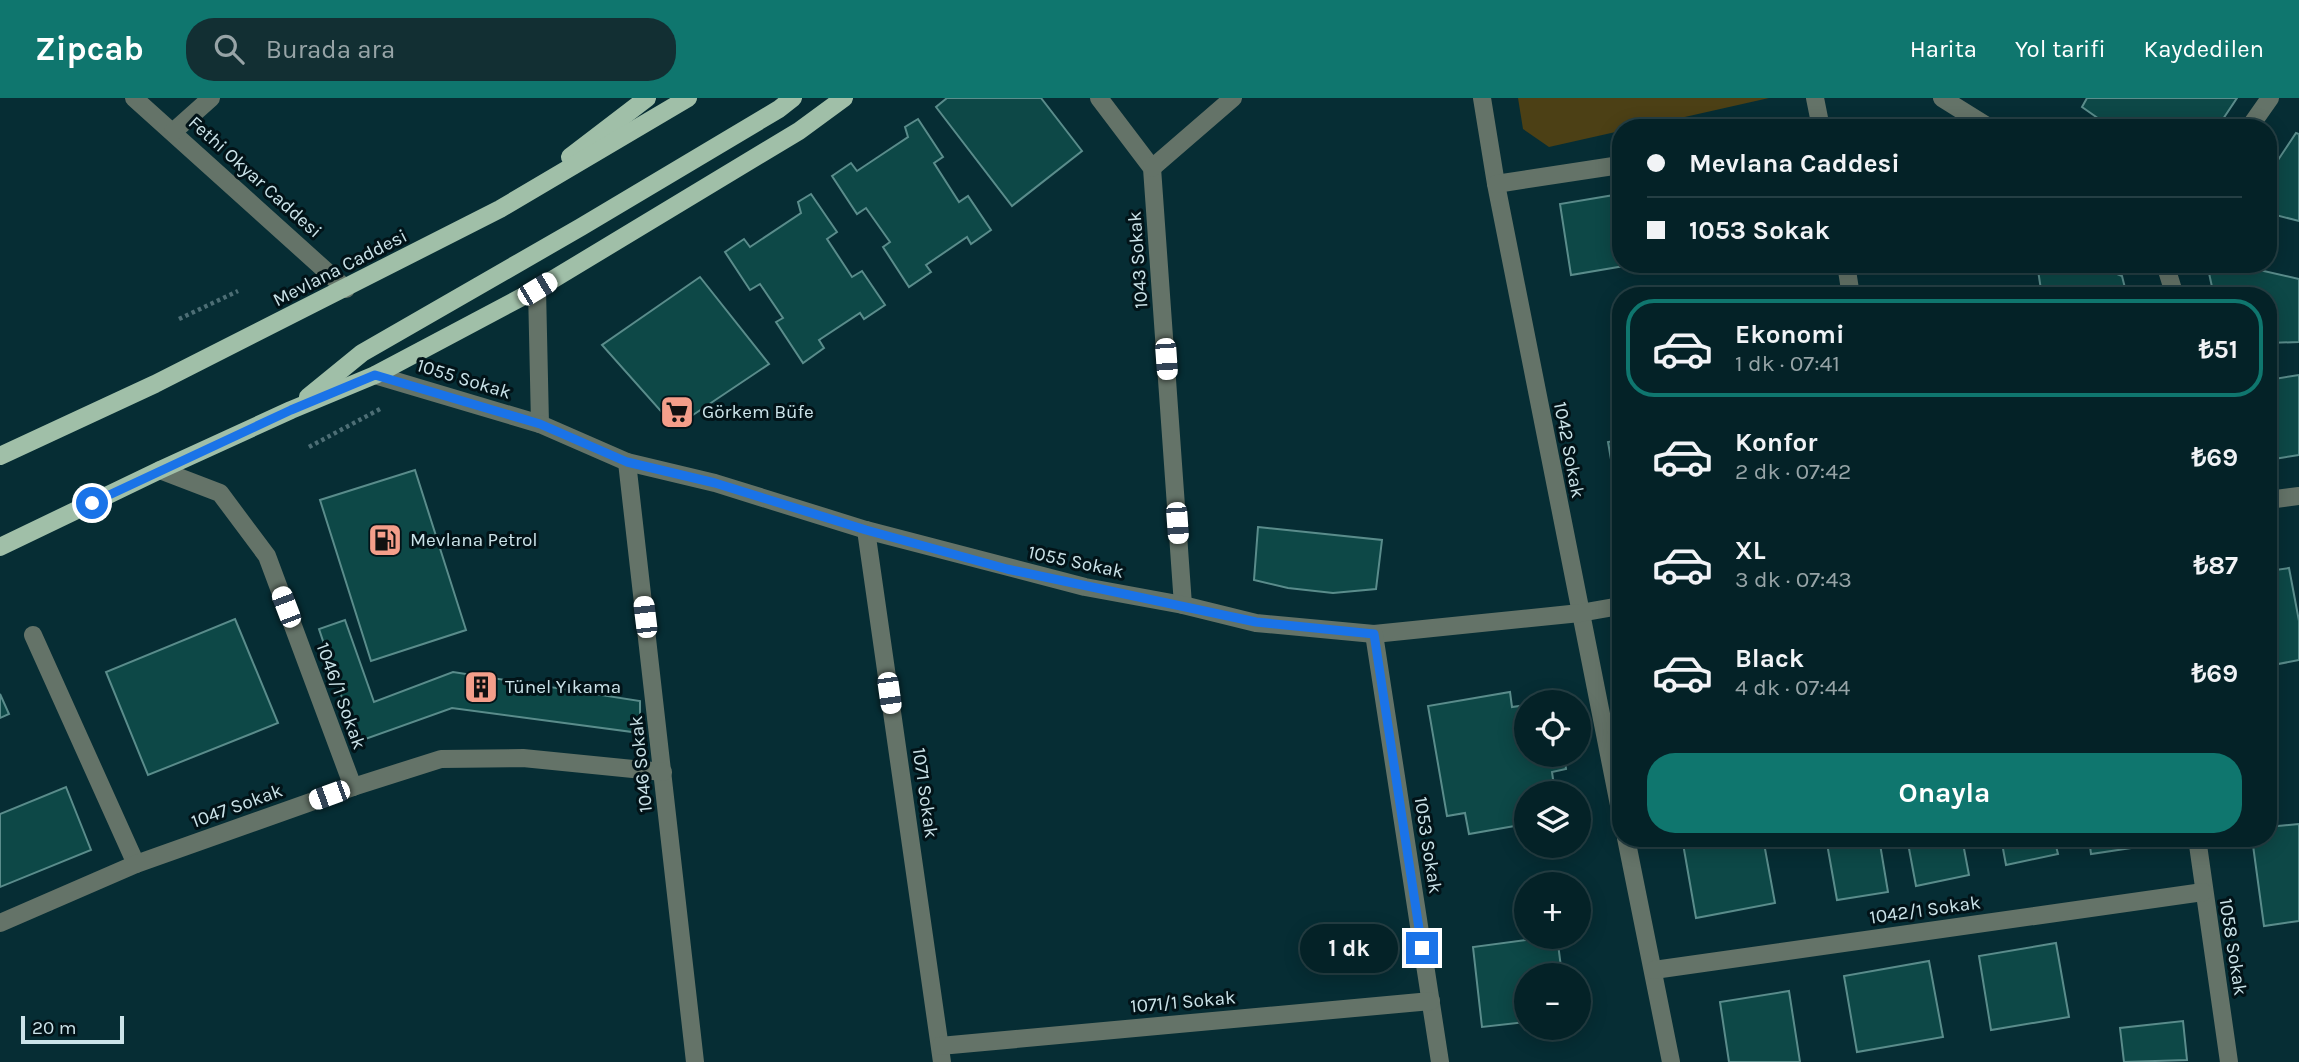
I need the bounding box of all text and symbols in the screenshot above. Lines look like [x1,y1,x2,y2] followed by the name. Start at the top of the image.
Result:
[186,18,676,81] search box
[35,30,144,68] text: Zipcab
[210,30,248,68] icon: search
[266,34,395,65] text: Burada ara
[1910,35,1977,63] text: Harita
[2015,35,2106,63] text: Yol tarifi
[2144,35,2264,63] text: Kaydedilen
[184,111,326,243] street label: Fethi Okyar Caddesi
[1689,148,1900,179] text: Mevlana Caddesi
[1124,210,1152,309] street label: 1043 Sokak
[1689,215,1830,246] text: 1053 Sokak
[269,225,411,311] street label: Mevlana Caddesi
[514,269,561,309] car
[1651,317,1714,380] icon: car
[1735,319,1844,350] text: Ekonomi
[2199,334,2238,365] text: ₺51
[1155,337,1178,381] car
[1735,350,1840,377] text: 1 dk · 07:41
[414,354,514,404] street label: 1055 Sokak
[658,393,696,431] supermarket icon: Görkem Büfe
[1549,400,1589,500] street label: 1042 Sokak
[702,401,814,423] place label: Görkem Büfe
[1651,425,1714,488] icon: car
[1735,427,1817,458] text: Konfor
[2191,442,2238,473] text: ₺69
[1735,458,1851,485] text: 2 dk · 07:42
[76,487,108,519] route start
[1166,501,1189,545] car
[366,521,404,559] fuel station icon: Mevlana Petrol
[410,529,538,551] place label: Mevlana Petrol
[1651,533,1714,596] icon: car
[1735,535,1766,566] text: XL
[1026,541,1126,583] street label: 1055 Sokak
[2193,550,2238,581] text: ₺87
[1735,566,1852,593] text: 3 dk · 07:43
[269,584,304,630] car
[633,595,658,639] car
[312,640,371,753] street label: 1046/1 Sokak
[1651,641,1714,704] icon: car
[1735,643,1804,674] text: Black
[2191,658,2238,689] text: ₺69
[462,668,500,706] building icon: Tünel Yıkama
[876,671,903,715] car
[1735,674,1850,701] text: 4 dk · 07:44
[505,676,621,698] place label: Tünel Yıkama
[1514,690,1591,1040] map controls
[1514,690,1591,767] button: locate
[625,714,657,814] street label: 1046 Sokak
[908,746,942,840] street label: 1071 Sokak
[1647,753,2242,833] button: Onayla
[306,778,353,812] car
[188,779,286,833] street label: 1047 Sokak
[1514,781,1591,858] button: layers
[1409,795,1447,895] street label: 1053 Sokak
[1514,872,1591,949] button: +
[1868,891,1982,929] street label: 1042/1 Sokak
[2214,897,2252,998] street label: 1058 Sokak
[1300,924,1398,972] callout: 1 dk
[1406,932,1438,964] route end
[1328,935,1370,962] text: 1 dk
[1514,963,1591,1040] button: −
[1129,986,1237,1018] street label: 1071/1 Sokak
[21,1013,124,1045] scale bar
[32,1017,77,1039] text: 20 m

